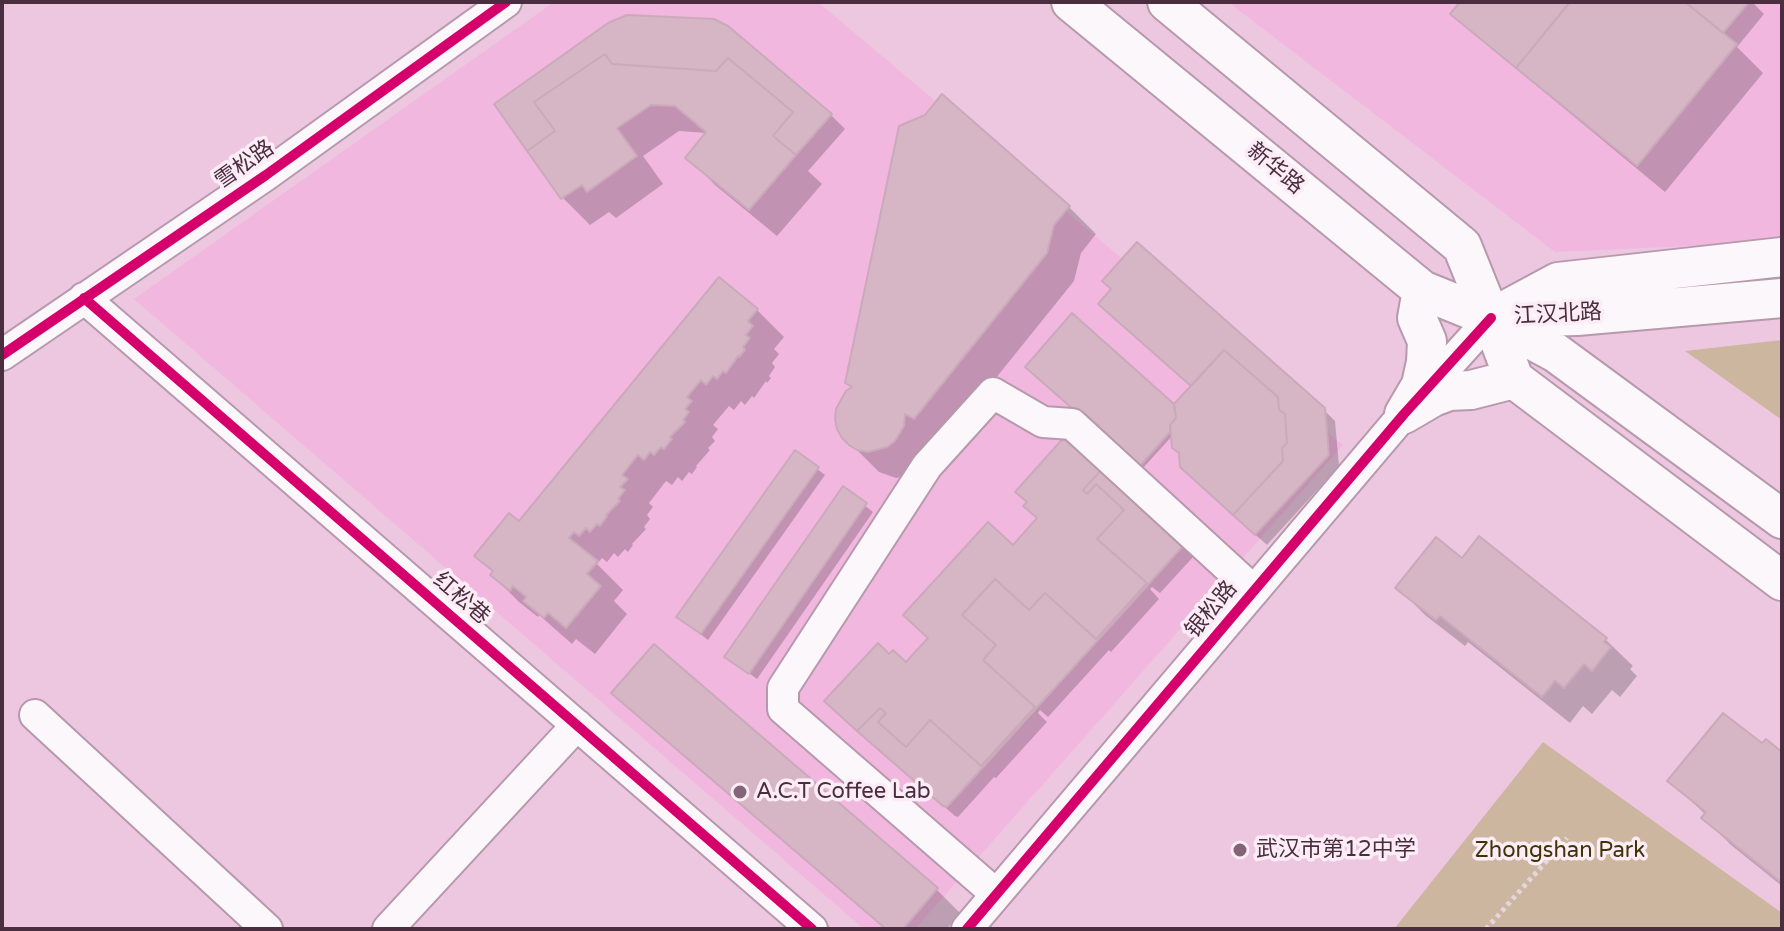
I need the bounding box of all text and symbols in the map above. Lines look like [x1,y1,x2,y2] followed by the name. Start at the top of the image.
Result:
[210,135,280,195] street label: 雪松路
[1241,138,1309,200] street label: 新华路
[1513,300,1603,330] street label: 江汉北路
[427,567,495,631] street label: 红松巷
[1181,576,1243,644] street label: 银松路
[756,779,931,805] place label: A.C.T Coffee Lab
[731,783,749,801] marker: A.C.T Coffee Lab
[1256,837,1416,863] place label: 武汉市第12中学
[1475,838,1645,864] park label: Zhongshan Park
[1231,841,1249,859] marker: 武汉市第12中学

